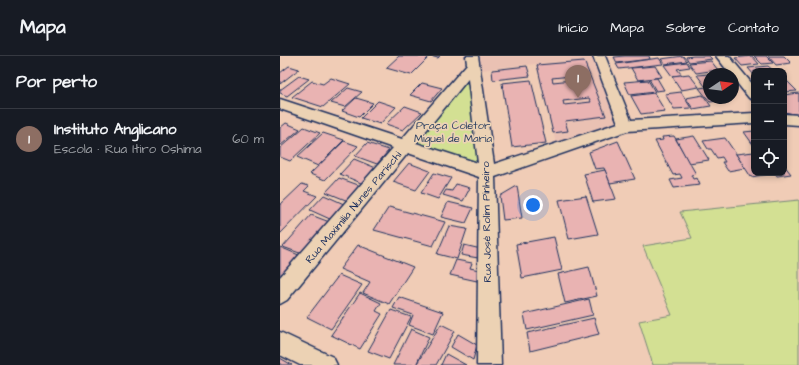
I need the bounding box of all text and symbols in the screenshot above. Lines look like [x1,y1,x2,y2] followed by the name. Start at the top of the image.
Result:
[20,14,66,41] text: Mapa
[558,18,588,38] text: Início
[610,18,644,38] text: Mapa
[666,18,706,38] text: Sobre
[728,18,779,38] text: Contato
[565,65,591,98] pin: 1
[703,68,739,104] north arrow
[751,68,787,176] map controls
[751,68,787,104] button: +
[16,70,97,94] text: Por perto
[751,104,787,140] button: −
[414,118,492,147] park label: Praça Coletor Miguel de Maria
[54,119,176,140] text: Instituto Anglicano
[28,130,30,148] text: 1
[232,130,264,148] text: 60 m
[54,140,202,158] text: Escola · Rua Itiro Oshima
[751,140,787,176] button: locate
[302,148,405,267] street label: Rua Maximilia Nunes Parischi
[478,160,495,283] street label: Rua José Rolim Pinheiro
[523,195,543,215] your location

